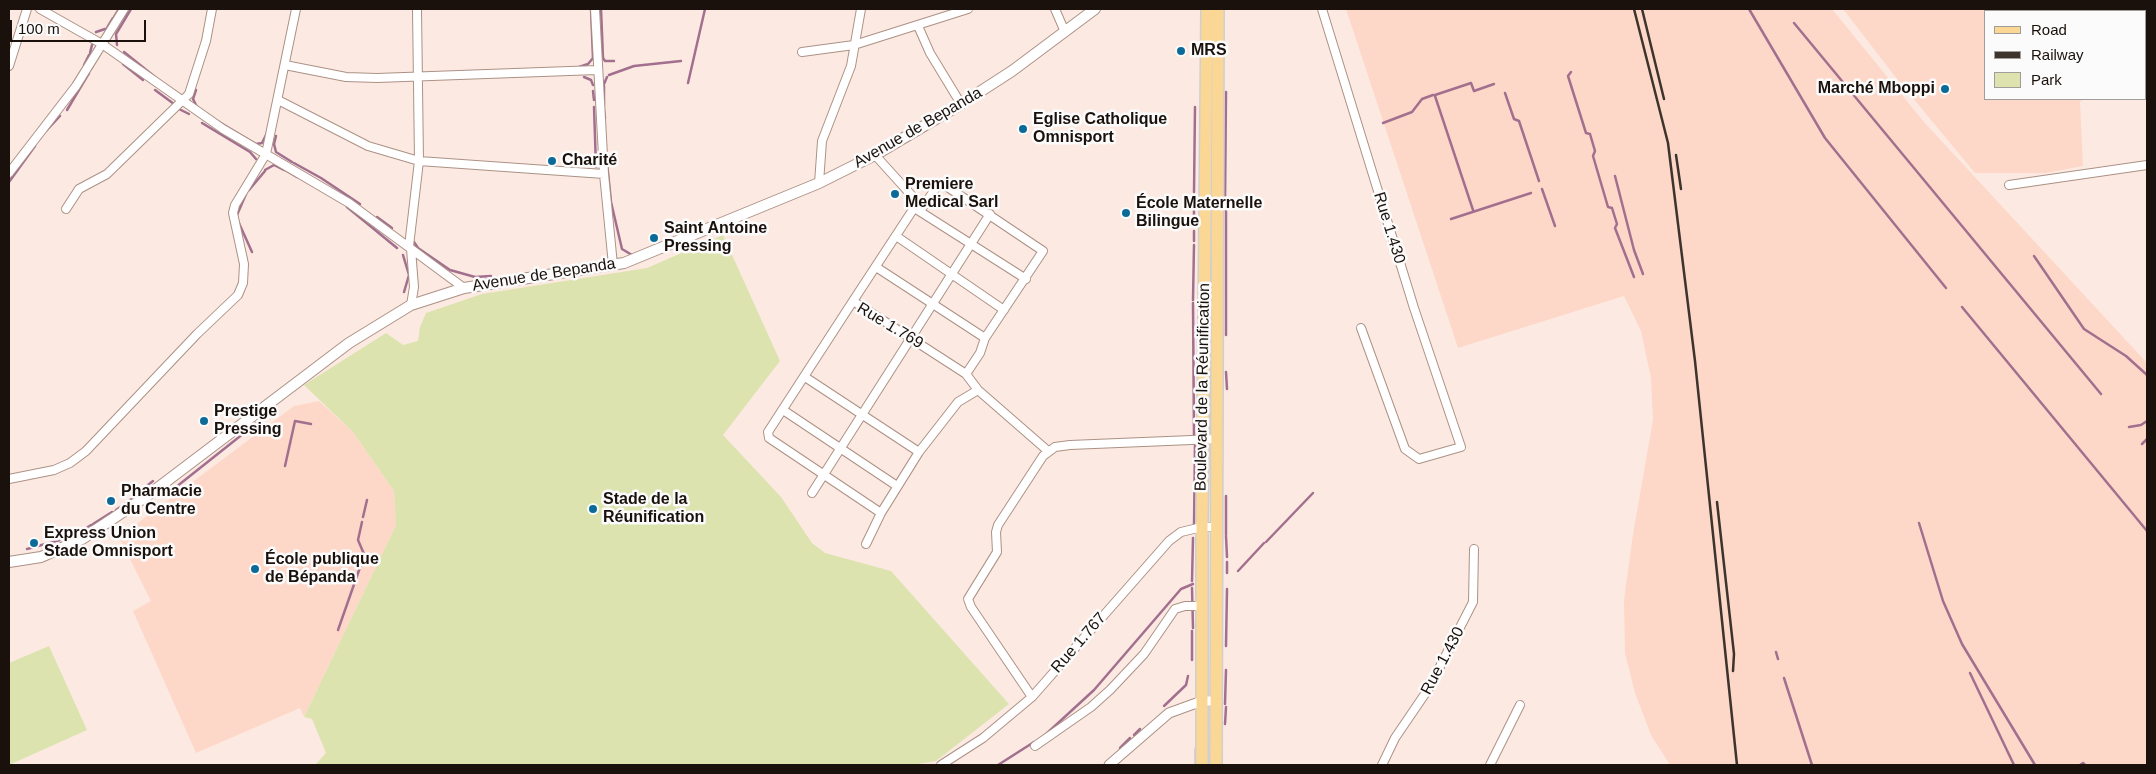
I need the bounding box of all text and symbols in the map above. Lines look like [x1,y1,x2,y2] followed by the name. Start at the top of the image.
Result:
[12,10,149,42] scale bar
[1984,10,2146,100] legend
[18,20,60,37] text: 100 m
[2031,21,2067,38] text: Road
[1191,41,1227,61] place label: MRS
[1175,45,1187,57] marker: MRS
[2031,46,2084,63] text: Railway
[2031,71,2062,88] text: Park
[1818,79,1935,99] place label: Marché Mboppi
[1939,83,1951,95] marker: Marché Mboppi
[851,84,985,172] street label: Avenue de Bepanda
[1033,110,1167,148] place label: Eglise Catholique Omnisport
[1017,123,1029,135] marker: Eglise Catholique Omnisport
[562,151,617,171] place label: Charité
[546,155,558,167] marker: Charité
[905,175,998,213] place label: Premiere Medical Sarl
[889,188,901,200] marker: Premiere Medical Sarl
[1369,190,1409,266] street label: Rue 1.430
[1136,194,1262,232] place label: École Maternelle Bilingue
[1120,207,1132,219] marker: École Maternelle Bilingue
[664,219,767,257] place label: Saint Antoine Pressing
[648,232,660,244] marker: Saint Antoine Pressing
[471,254,617,296] street label: Avenue de Bepanda
[1192,283,1214,491] street label: Boulevard de la Réunification
[853,299,927,353] street label: Rue 1.769
[214,402,282,440] place label: Prestige Pressing
[198,415,210,427] marker: Prestige Pressing
[121,482,202,520] place label: Pharmacie du Centre
[603,490,704,528] place label: Stade de la Réunification
[105,495,117,507] marker: Pharmacie du Centre
[587,503,599,515] marker: Stade de la Réunification
[44,524,173,562] place label: Express Union Stade Omnisport
[28,537,40,549] marker: Express Union Stade Omnisport
[265,550,379,588] place label: École publique de Bépanda
[249,563,261,575] marker: École publique de Bépanda
[1048,609,1110,677] street label: Rue 1.767
[1417,624,1469,698] street label: Rue 1.430

